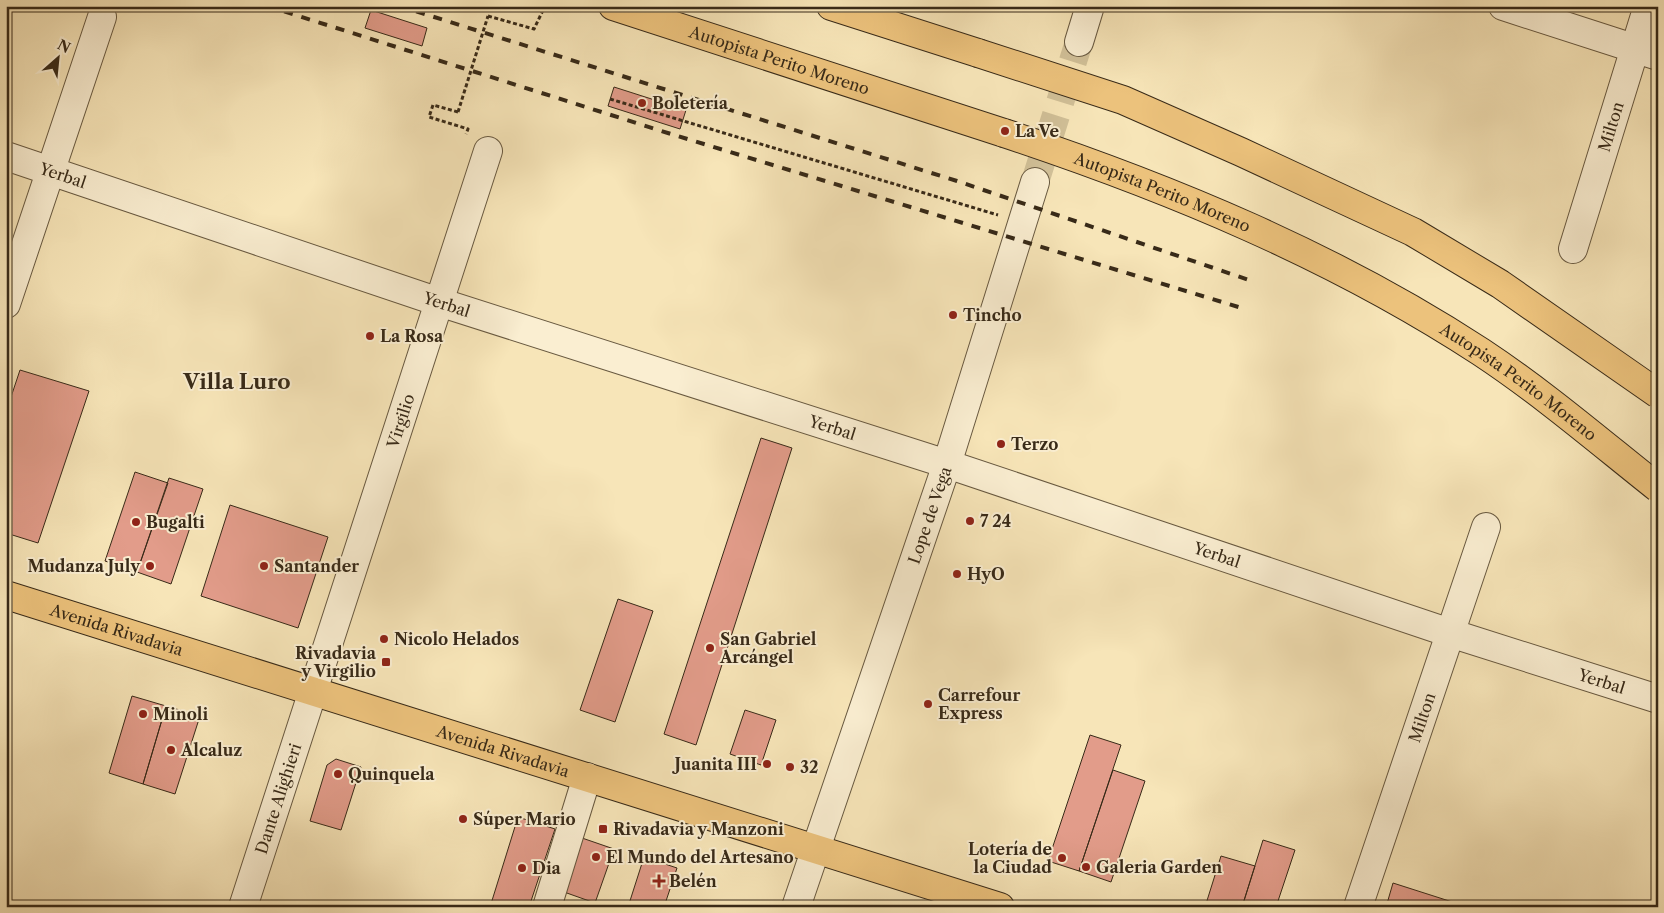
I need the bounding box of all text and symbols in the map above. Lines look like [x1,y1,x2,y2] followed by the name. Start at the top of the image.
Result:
[686,21,872,99] street label: Autopista Perito Moreno
[32,32,82,82] north arrow
[54,36,73,57] text: N
[652,93,729,113] place label: Boletería
[636,97,648,109] marker: Boletería
[1594,99,1628,154] street label: Milton
[1015,121,1059,141] place label: La Ve
[999,125,1011,137] marker: La Ve
[1071,148,1254,236] street label: Autopista Perito Moreno
[36,158,89,192] street label: Yerbal
[420,287,473,321] street label: Yerbal
[963,305,1022,325] place label: Tincho
[947,309,959,321] marker: Tincho
[1436,318,1601,445] street label: Autopista Perito Moreno
[380,326,444,346] place label: La Rosa
[364,330,376,342] marker: La Rosa
[182,369,291,394] district label: Villa Luro
[382,391,419,452] street label: Virgilio
[806,410,859,444] street label: Yerbal
[1011,434,1059,454] place label: Terzo
[995,438,1007,450] marker: Terzo
[904,463,956,567] street label: Lope de Vega
[980,511,1011,531] place label: 7 24
[146,512,205,532] place label: Bugalti
[964,515,976,527] marker: 7 24
[130,516,142,528] marker: Bugalti
[1190,537,1243,572] street label: Yerbal
[28,556,141,576] place label: Mudanza July
[274,556,359,576] place label: Santander
[144,560,156,572] marker: Mudanza July
[258,560,270,572] marker: Santander
[967,564,1005,584] place label: HyO
[951,568,963,580] marker: HyO
[47,599,186,660] street label: Avenida Rivadavia
[394,629,519,649] place label: Nicolo Helados
[719,629,817,667] place label: San Gabriel Arcángel
[378,633,390,645] marker: Nicolo Helados
[704,642,716,654] marker: San Gabriel Arcángel
[295,643,377,681] place label: Rivadavia y Virgilio
[380,656,392,668] marker: Rivadavia y Virgilio
[1575,664,1628,698] street label: Yerbal
[938,685,1020,723] place label: Carrefour Express
[1404,690,1440,745] street label: Milton
[922,698,934,710] marker: Carrefour Express
[153,704,208,724] place label: Minoli
[137,708,149,720] marker: Minoli
[433,721,572,781] street label: Avenida Rivadavia
[180,740,242,760] place label: Alcaluz
[251,741,305,856] street label: Dante Alighieri
[165,744,177,756] marker: Alcaluz
[672,754,757,774] place label: Juanita III
[800,757,819,777] place label: 32
[761,758,773,770] marker: Juanita III
[784,761,796,773] marker: 32
[348,764,435,784] place label: Quinquela
[332,768,344,780] marker: Quinquela
[473,809,576,829] place label: Súper Mario
[457,813,469,825] marker: Súper Mario
[613,819,784,839] place label: Rivadavia y Manzoni
[597,823,609,835] marker: Rivadavia y Manzoni
[968,839,1052,877] place label: Lotería de la Ciudad
[606,847,794,867] place label: El Mundo del Artesano
[590,851,602,863] marker: El Mundo del Artesano
[1056,852,1068,864] marker: Lotería de la Ciudad
[1096,857,1222,877] place label: Galeria Garden
[532,858,562,878] place label: Dia
[1080,861,1092,873] marker: Galeria Garden
[516,862,528,874] marker: Dia
[669,871,717,891] place label: Belén
[653,875,665,887] marker: Belén

